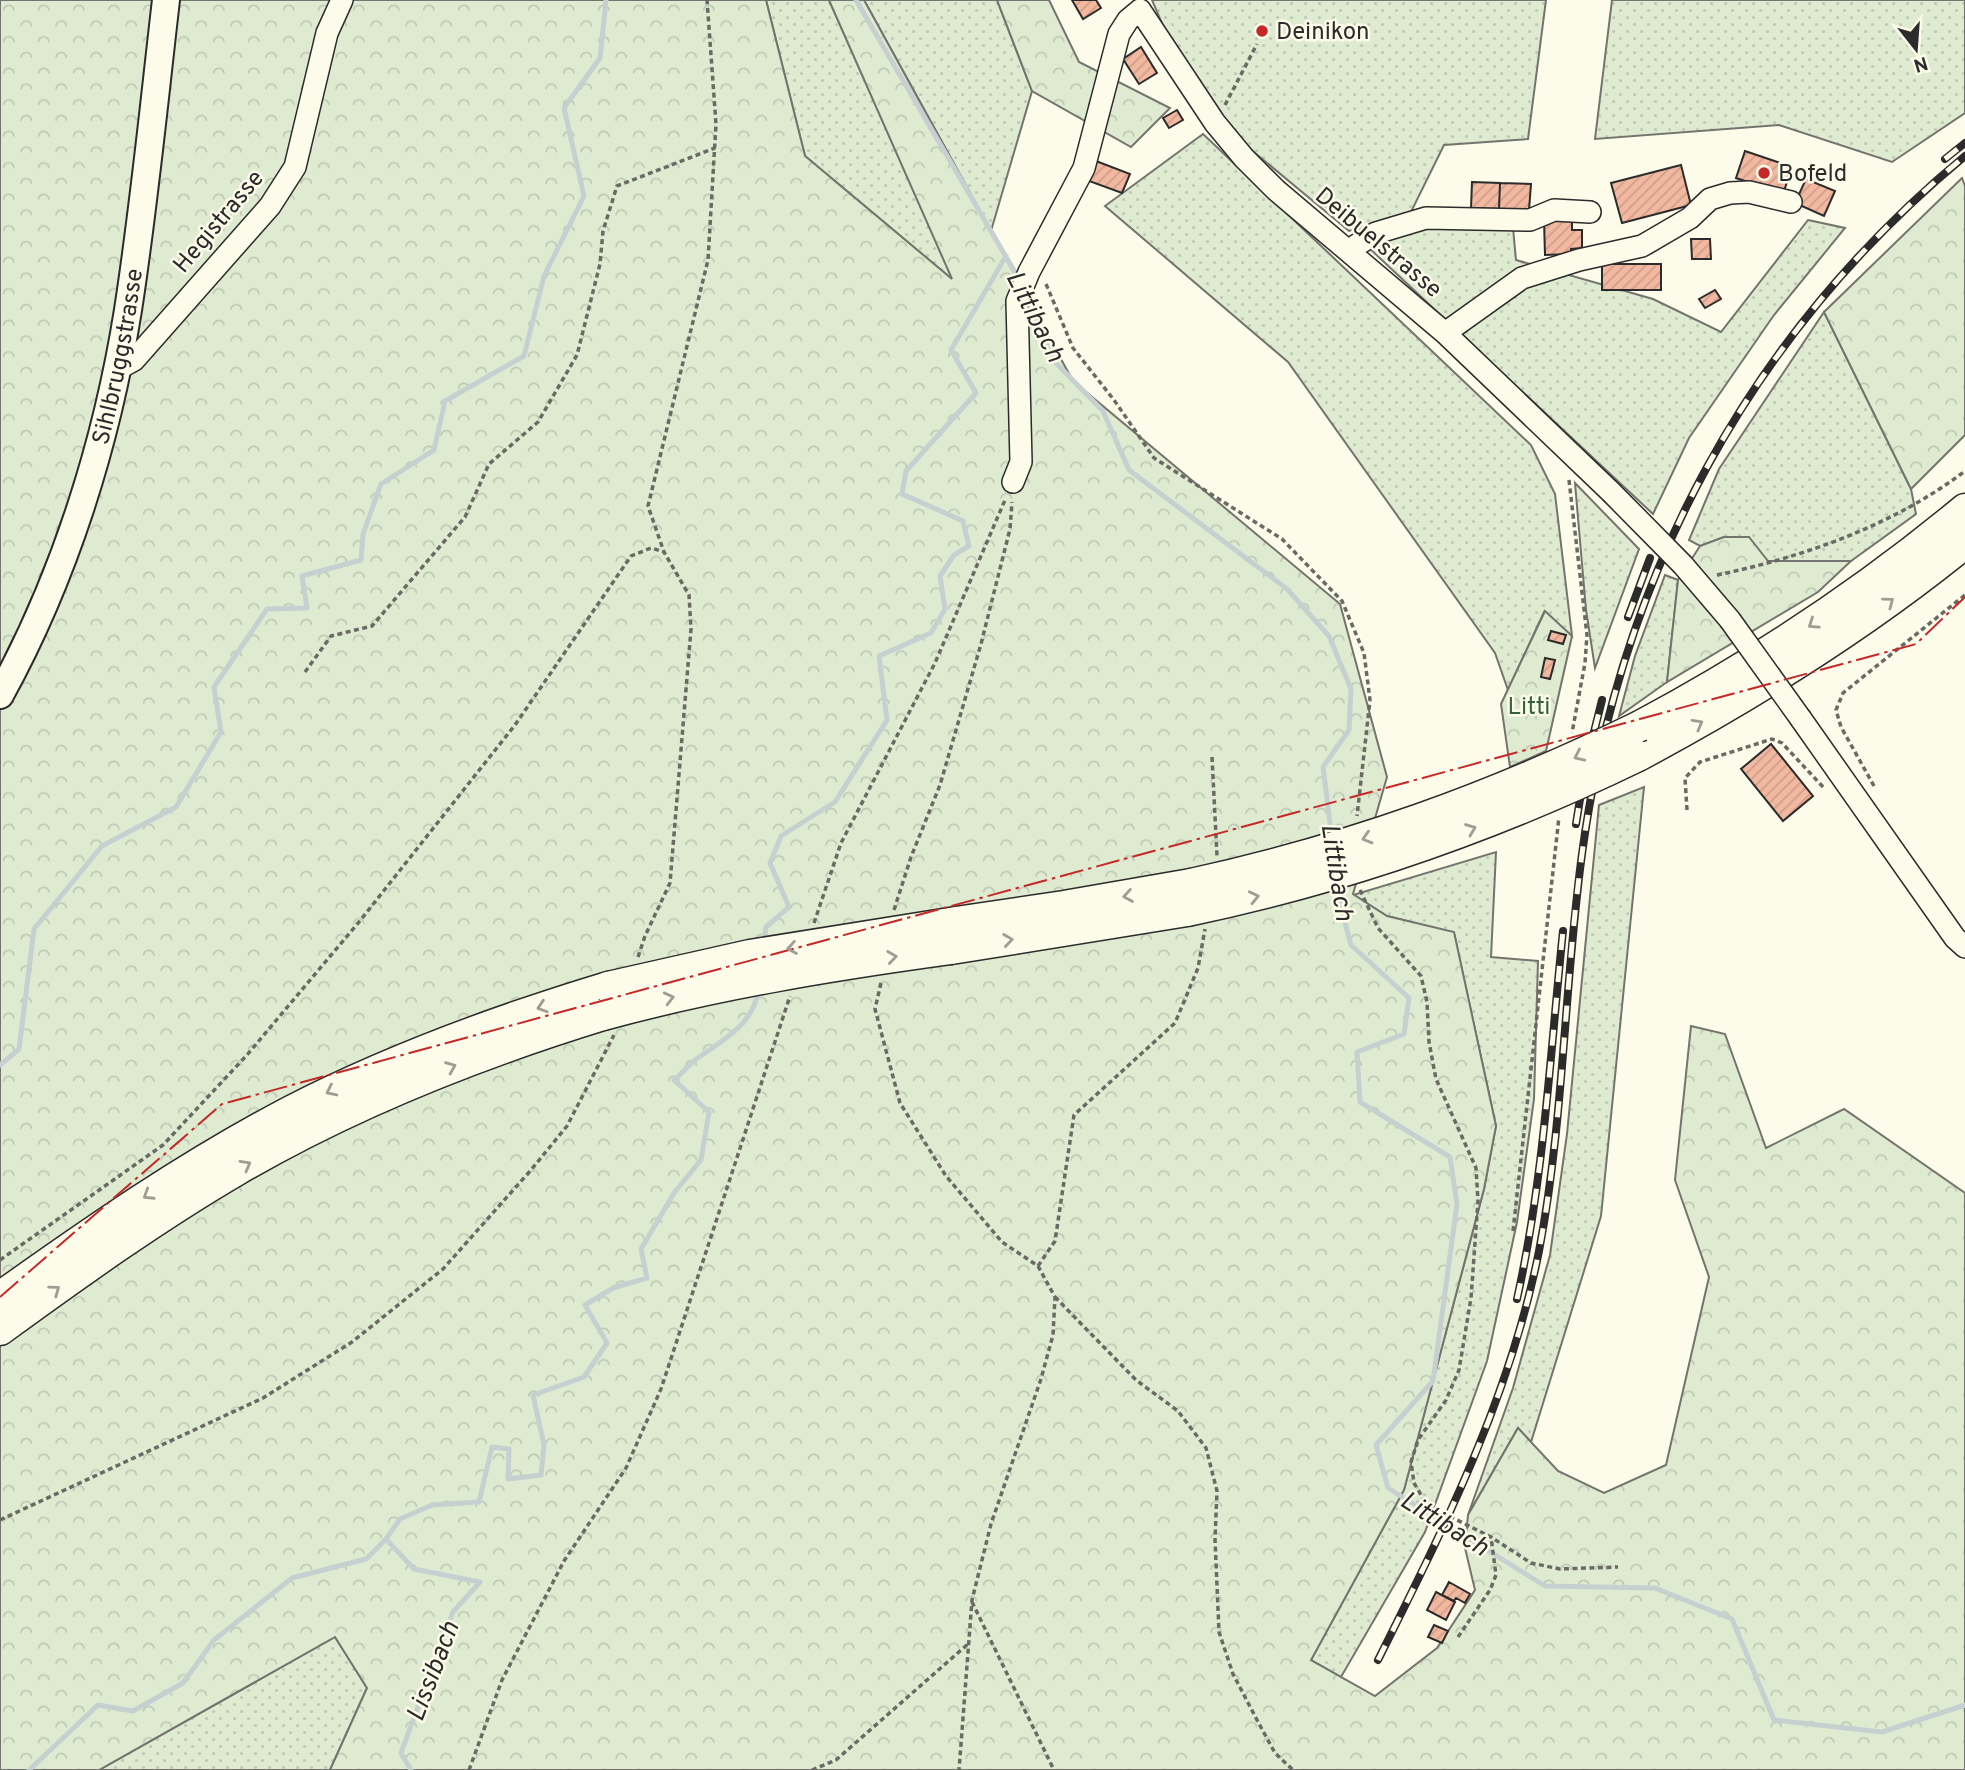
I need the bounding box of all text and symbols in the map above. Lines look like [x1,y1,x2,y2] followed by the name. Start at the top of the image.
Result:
[1881,14,1951,84] north arrow
[1276,18,1370,48] place label: Deinikon
[1254,23,1270,39] marker: Deinikon
[1910,50,1930,77] text: N
[1778,160,1847,190] place label: Bofeld
[168,165,271,280] street label: Hegistrasse
[1756,165,1772,181] marker: Bofeld
[1308,182,1447,305] street label: Deibuelstrasse
[997,266,1071,368] water label: Littibach
[87,267,151,448] street label: Sihlbruggstrasse
[1881,597,1894,610] one-way arrow
[1808,615,1821,628] one-way arrow
[1508,693,1550,723] park label: Litti
[1690,719,1703,732] one-way arrow
[1574,748,1586,762] one-way arrow
[1312,821,1360,923] water label: Littibach
[1465,823,1477,837] one-way arrow
[1361,830,1373,845] one-way arrow
[1122,888,1134,903] one-way arrow
[1248,890,1260,905] one-way arrow
[1002,933,1014,948] one-way arrow
[786,940,798,955] one-way arrow
[886,949,898,964] one-way arrow
[663,992,675,1006] one-way arrow
[537,999,549,1013] one-way arrow
[444,1062,456,1076] one-way arrow
[326,1083,338,1097] one-way arrow
[238,1160,251,1173] one-way arrow
[142,1186,155,1199] one-way arrow
[47,1285,60,1298] one-way arrow
[1393,1485,1494,1565] water label: Littibach
[400,1617,468,1727] water label: Lissibach

